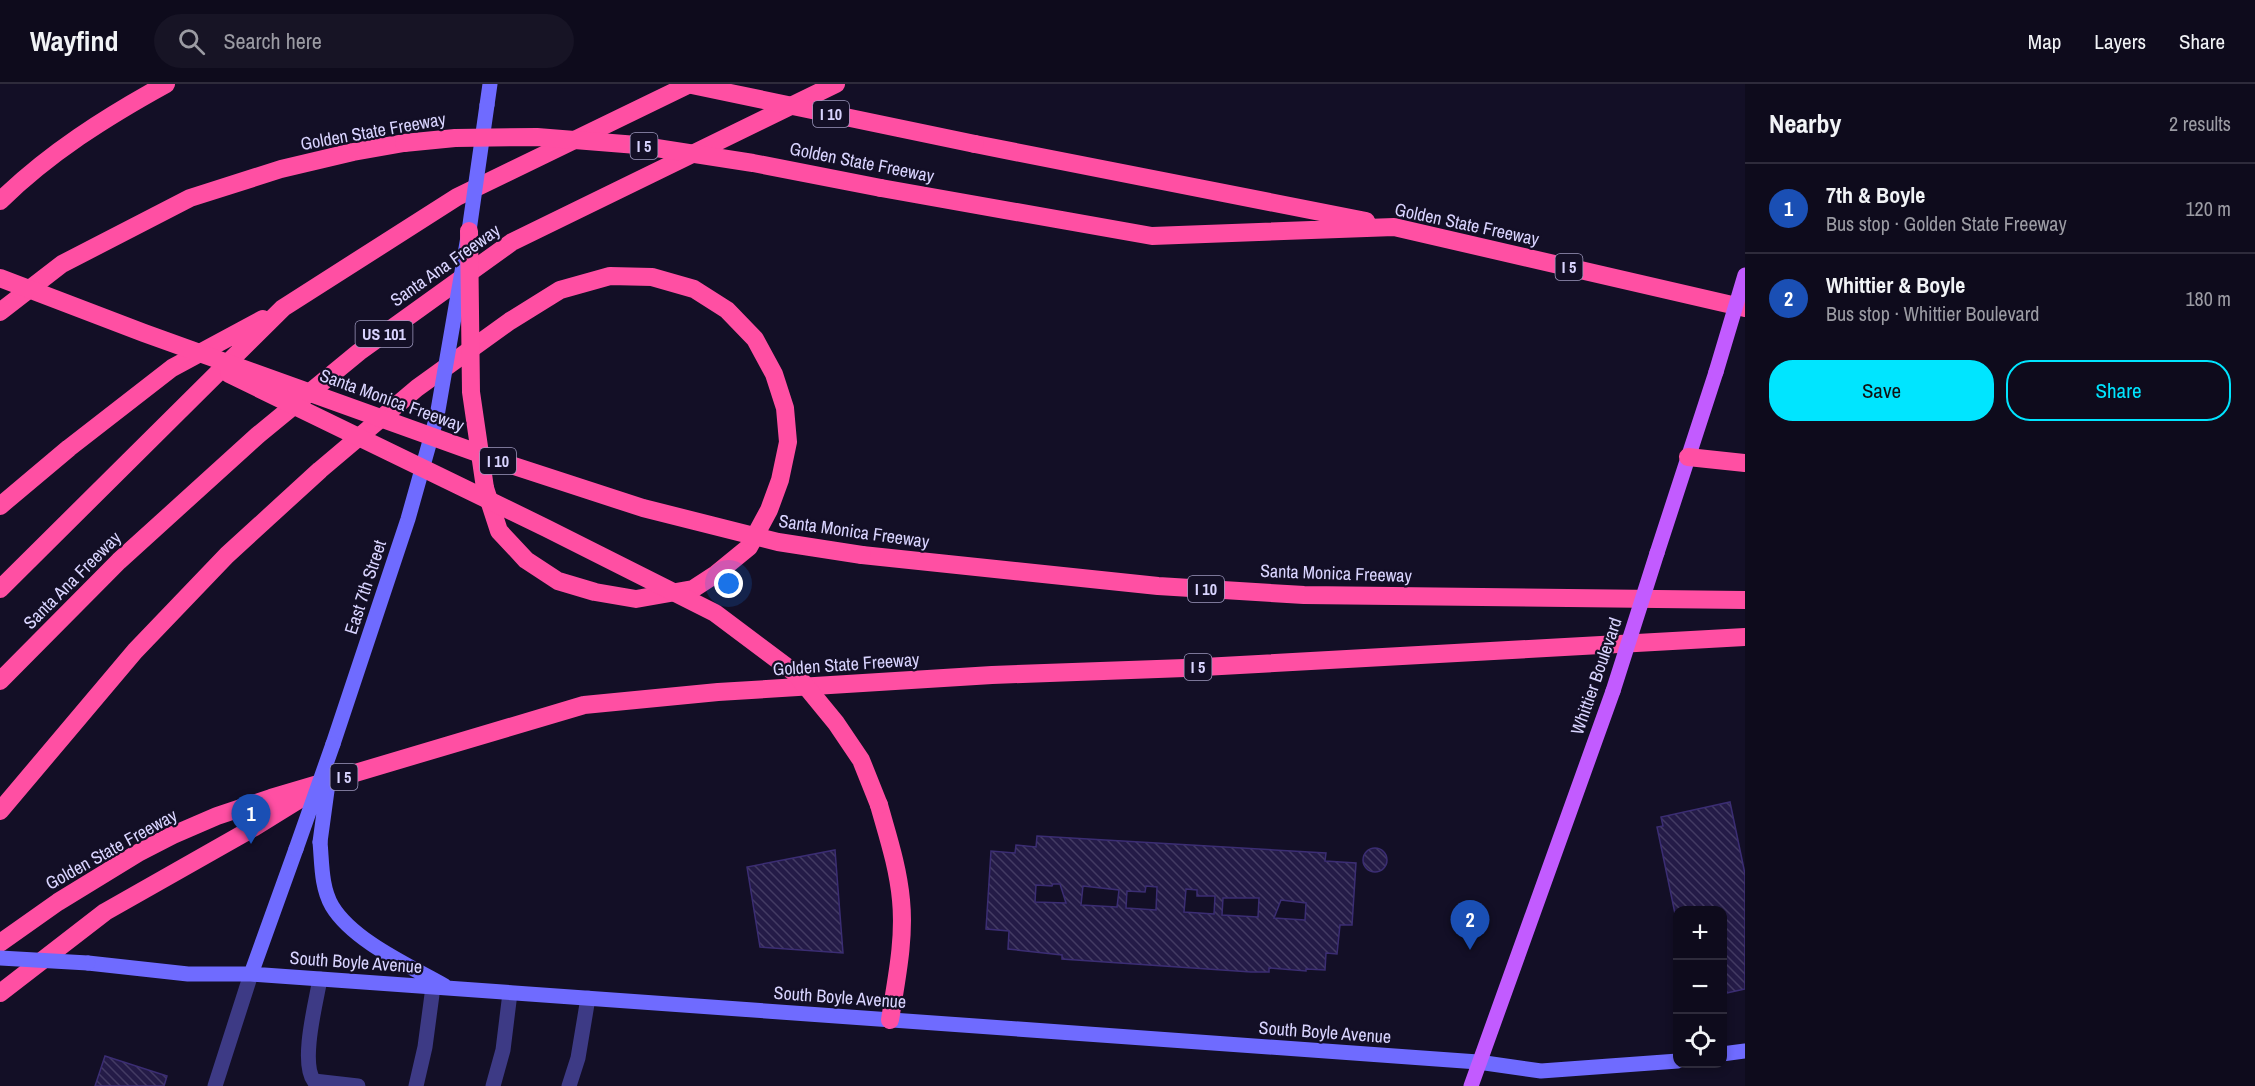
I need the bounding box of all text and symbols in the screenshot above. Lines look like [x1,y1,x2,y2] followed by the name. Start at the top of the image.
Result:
[154,14,574,68] search box
[30,22,118,60] text: Wayfind
[175,25,208,58] icon: search
[223,26,322,56] text: Search here
[2028,27,2061,56] text: Map
[2094,27,2146,56] text: Layers
[2179,27,2225,56] text: Share
[813,101,849,127] road number: I 10
[299,106,448,156] street label: Golden State Freeway
[1769,106,1841,141] text: Nearby
[2169,110,2231,137] text: 2 results
[630,133,658,159] road number: I 5
[788,136,937,188] street label: Golden State Freeway
[1826,180,1925,210] text: 7th & Boyle
[1784,195,1793,222] text: 1
[2185,195,2231,222] text: 120 m
[1393,197,1542,252] street label: Golden State Freeway
[1826,210,2067,237] text: Bus stop · Golden State Freeway
[385,217,505,312] street label: Santa Ana Freeway
[1556,254,1582,280] road number: I 5
[1826,270,1965,300] text: Whittier & Boyle
[1784,285,1793,312] text: 2
[2185,285,2231,312] text: 180 m
[1826,300,2039,327] text: Bus stop · Whittier Boulevard
[356,321,412,347] road number: US 101
[1769,360,1994,421] button: Save
[2006,360,2231,421] button: Share
[316,362,468,438] street label: Santa Monica Freeway
[480,448,516,474] road number: I 10
[777,508,931,554] street label: Santa Monica Freeway
[18,525,127,634] street label: Santa Ana Freeway
[338,537,392,637] street label: East 7th Street
[1260,558,1413,588] street label: Santa Monica Freeway
[714,569,743,598] your location
[1188,576,1224,602] road number: I 10
[1564,614,1628,738] street label: Whittier Boulevard
[772,646,921,682] street label: Golden State Freeway
[1184,654,1212,680] road number: I 5
[330,764,358,790] road number: I 5
[232,794,270,844] pin: 1
[41,802,182,896] street label: Golden State Freeway
[1450,900,1490,950] pin: 2
[1673,906,1727,1068] map controls
[1673,906,1727,960] button: +
[289,945,423,979] street label: South Boyle Avenue
[1673,960,1727,1014] button: −
[773,980,907,1014] street label: South Boyle Avenue
[1673,1014,1727,1068] button: locate
[1258,1015,1392,1049] street label: South Boyle Avenue

